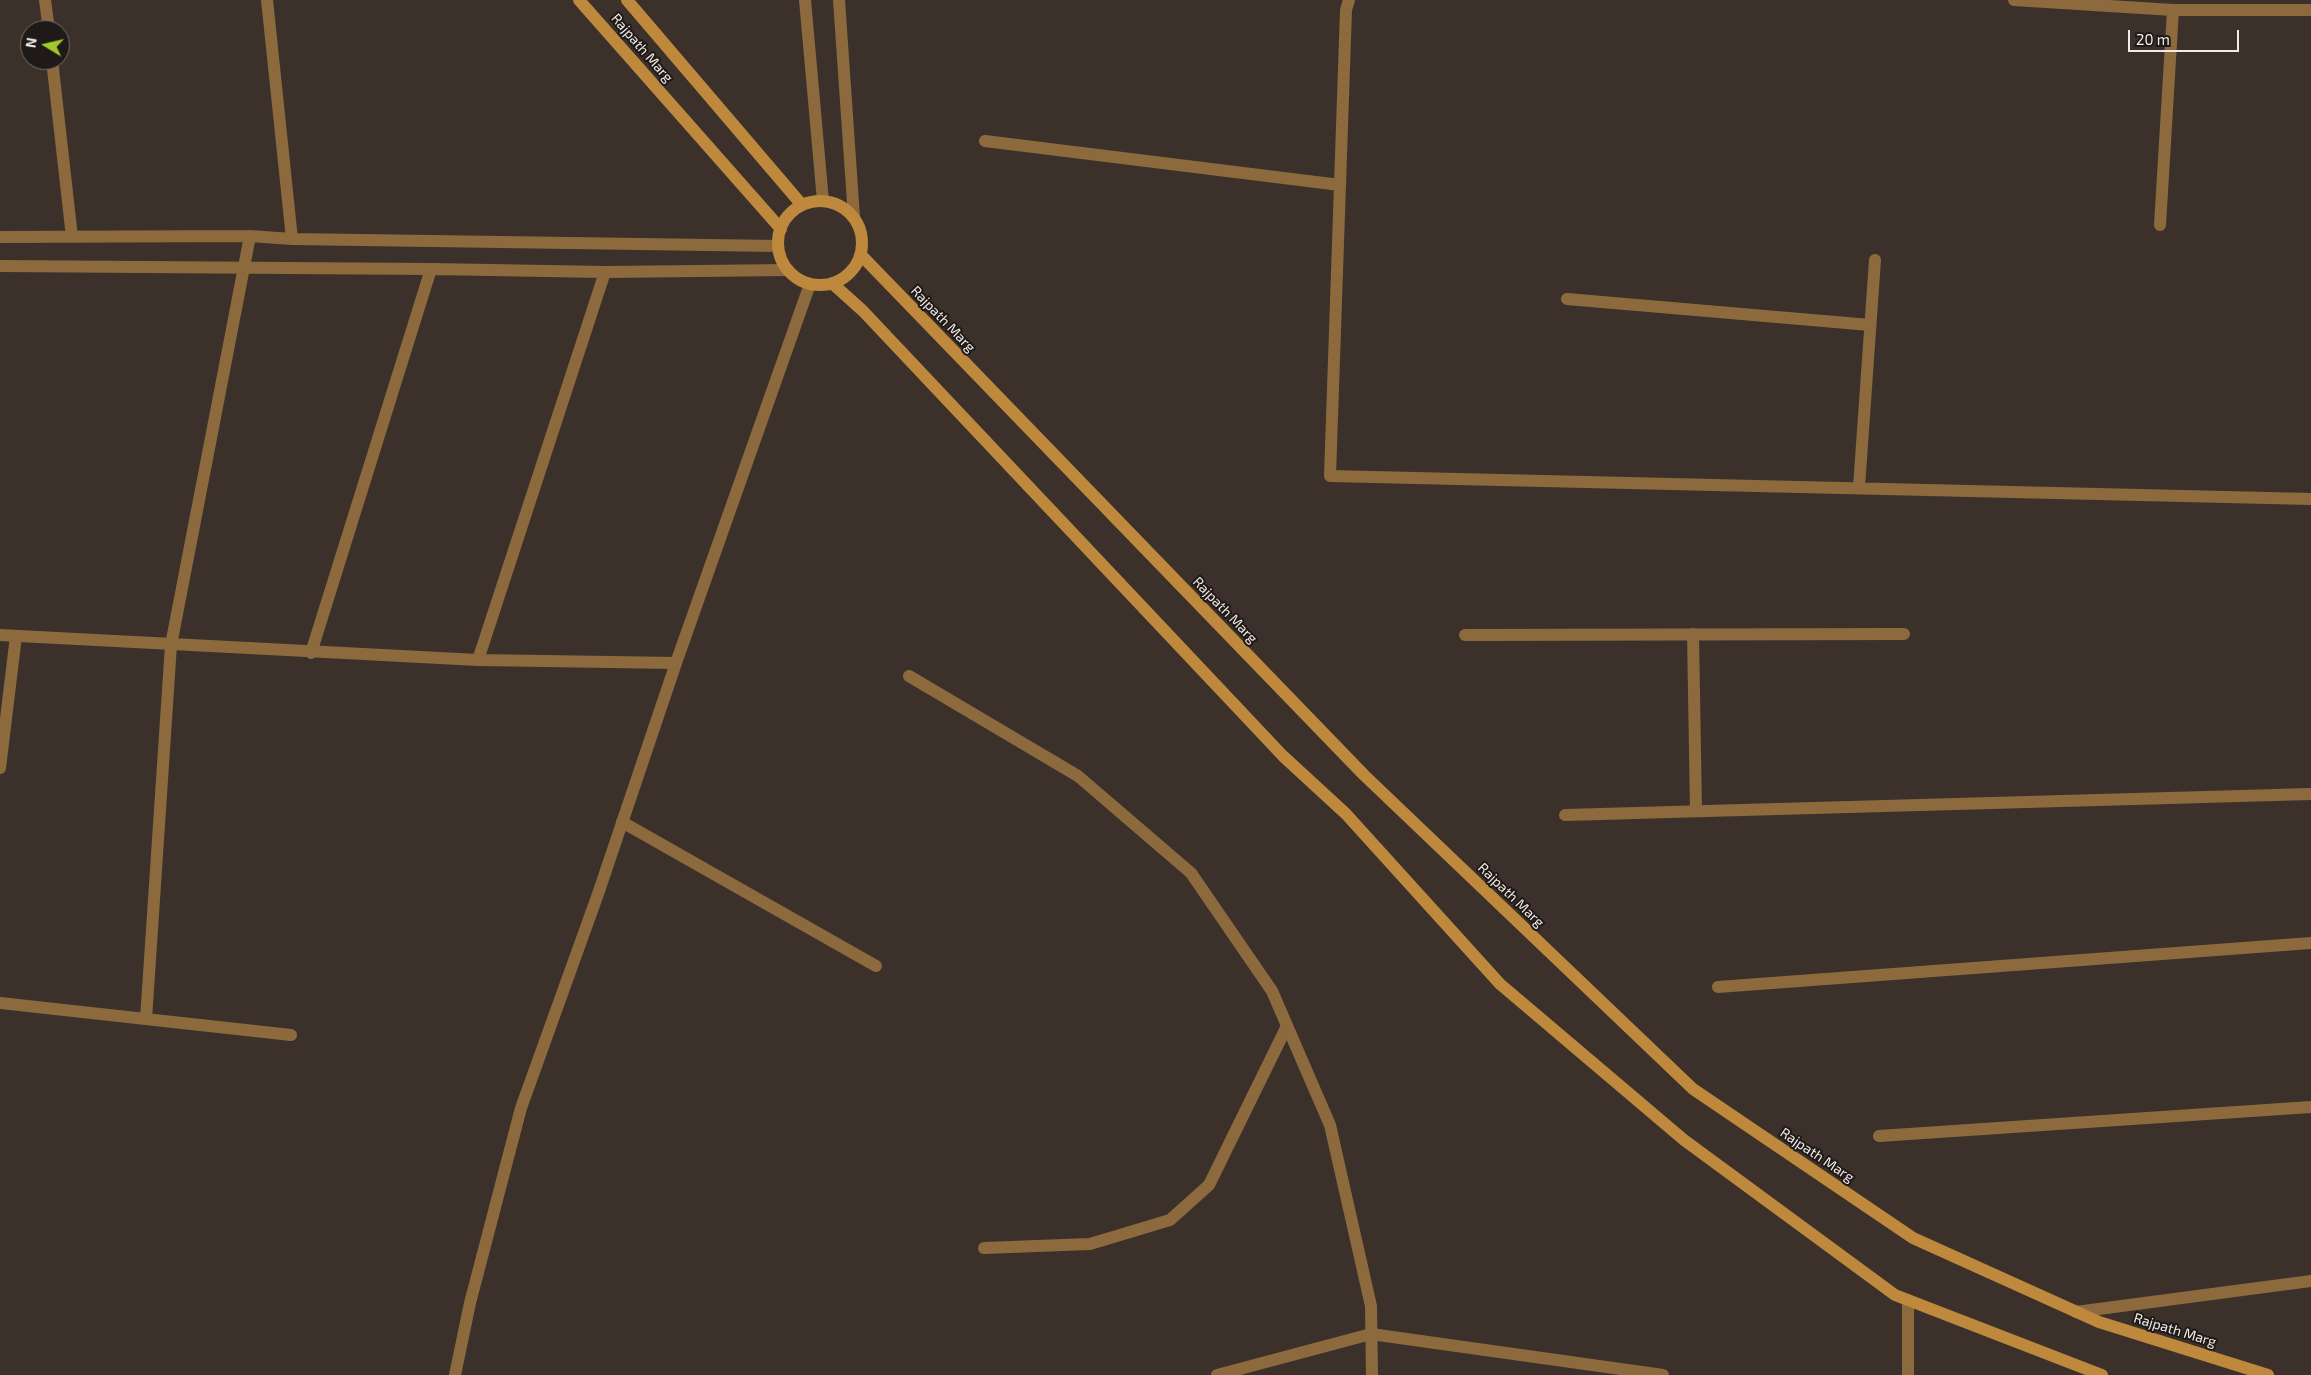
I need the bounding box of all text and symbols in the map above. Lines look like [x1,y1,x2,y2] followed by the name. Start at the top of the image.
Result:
[608,10,676,86] street label: Rajpath Marg
[20,20,70,70] north arrow
[2131,20,2242,52] scale bar
[2136,30,2170,48] text: 20 m
[21,36,40,49] text: N
[907,282,979,356] street label: Rajpath Marg
[1189,573,1261,647] street label: Rajpath Marg
[1474,859,1548,931] street label: Rajpath Marg
[1777,1124,1857,1186] street label: Rajpath Marg
[2132,1309,2218,1351] street label: Rajpath Marg

